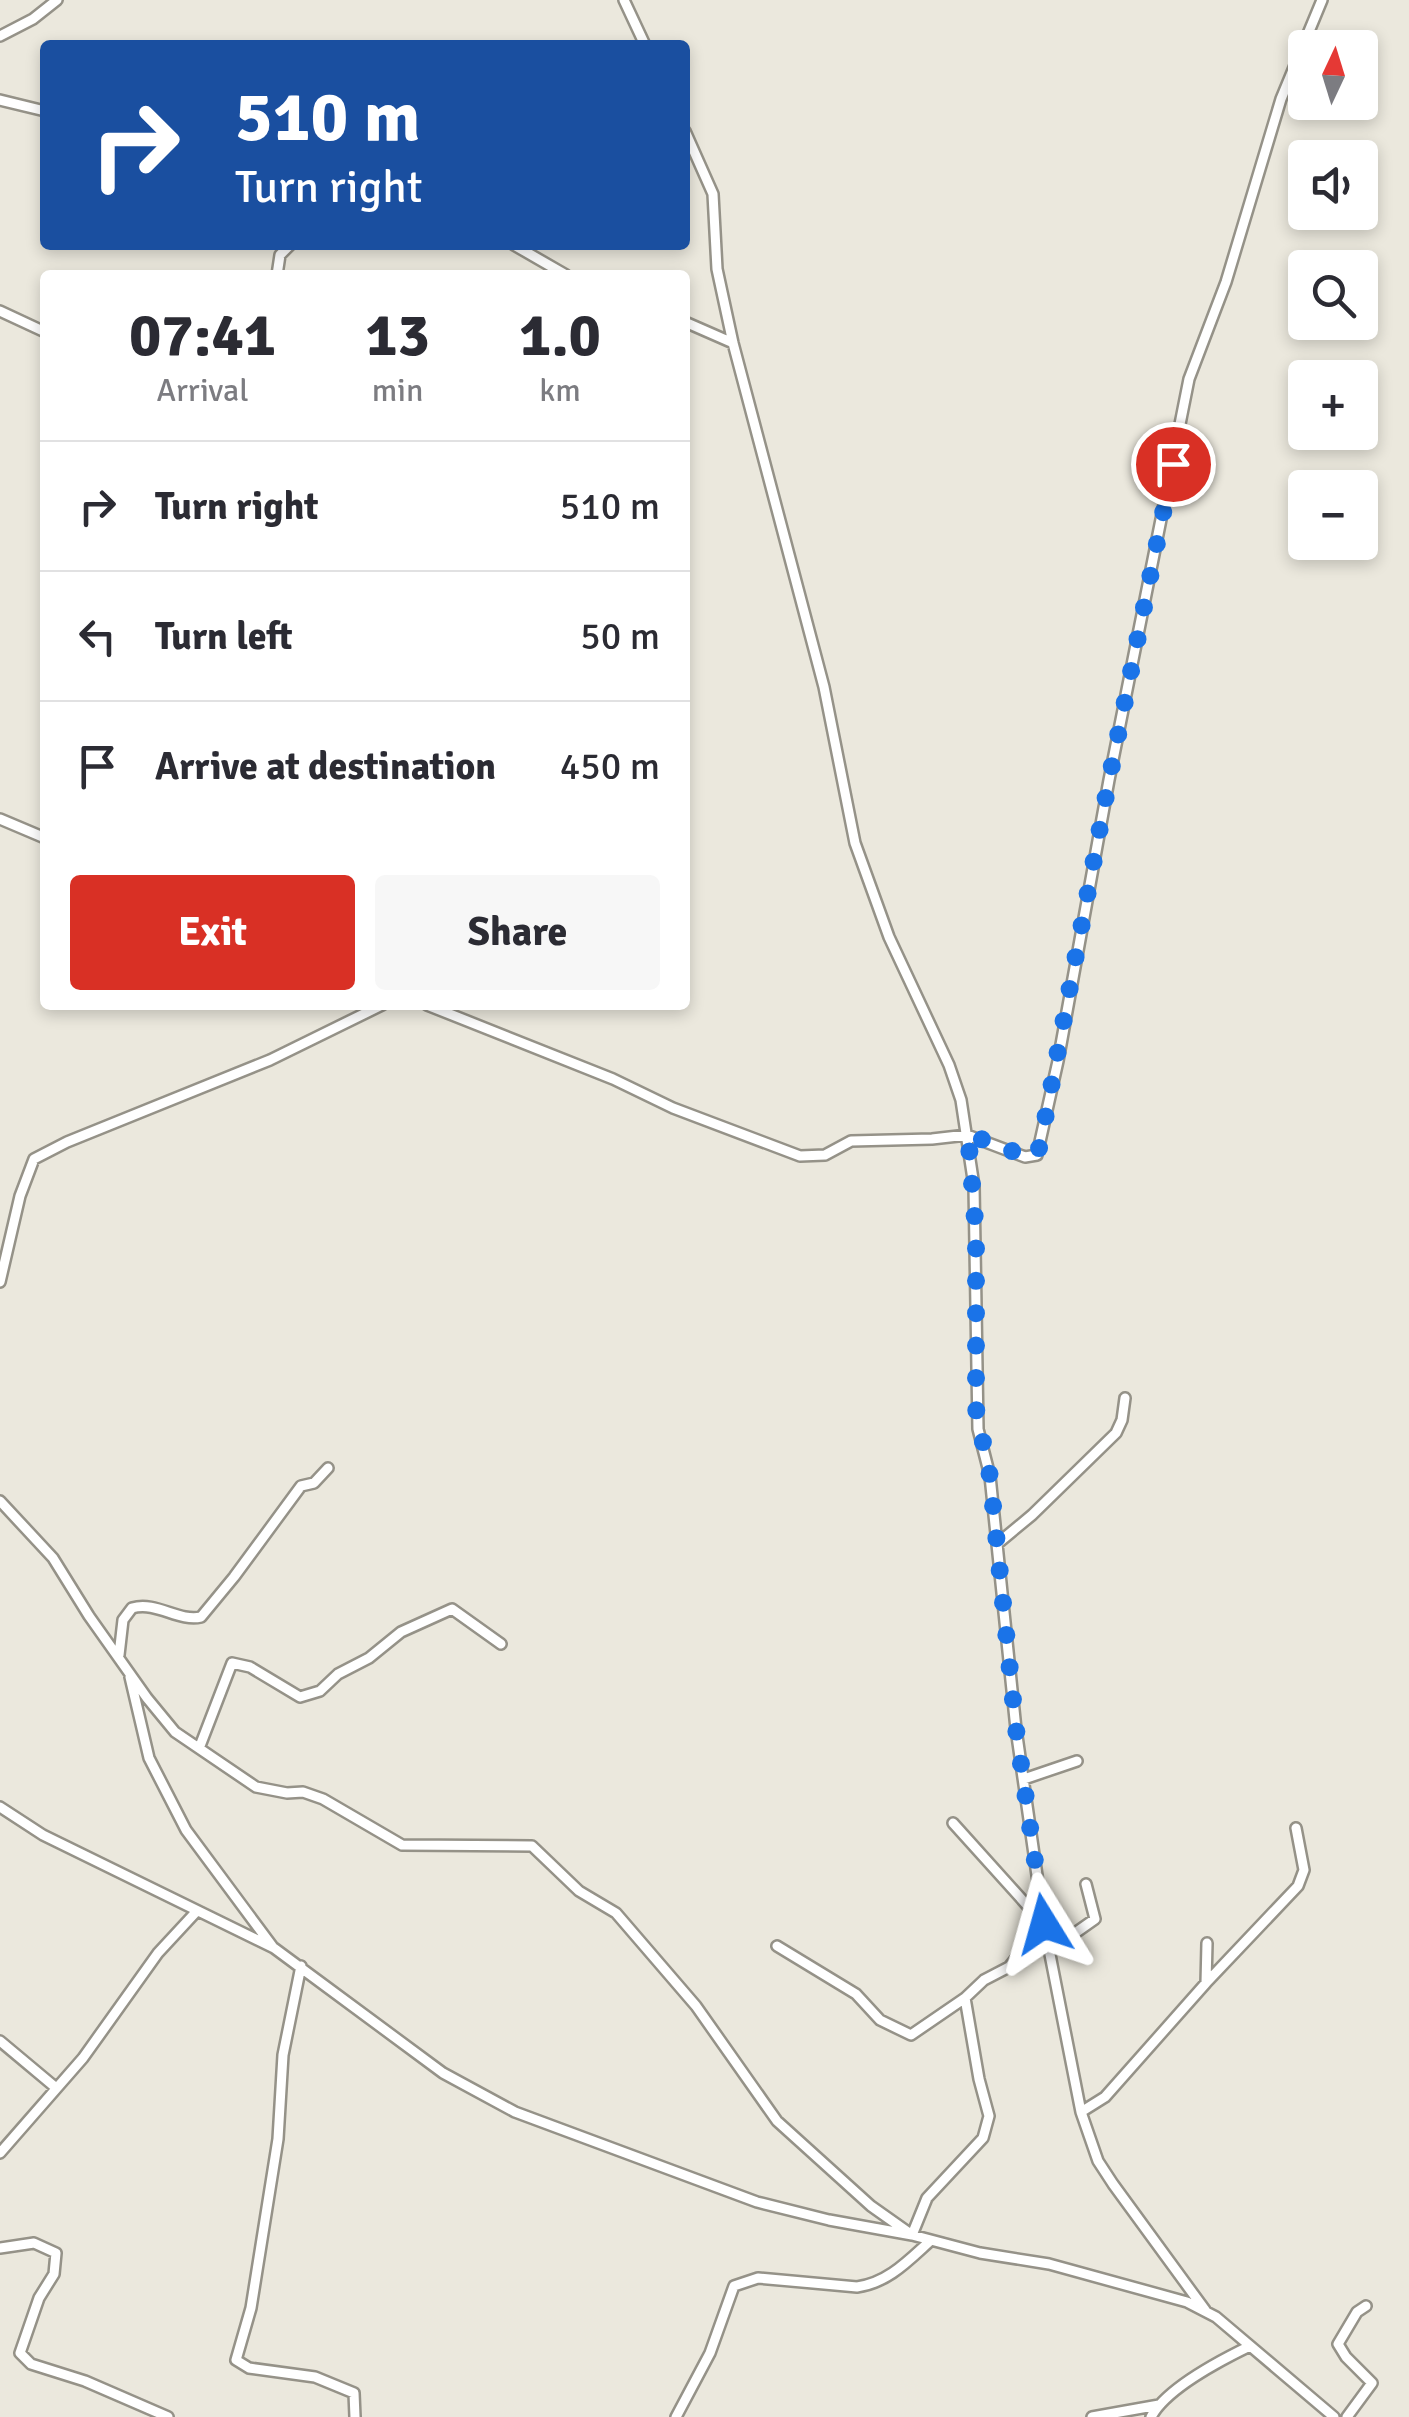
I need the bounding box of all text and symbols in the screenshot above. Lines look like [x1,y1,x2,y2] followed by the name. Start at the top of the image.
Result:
[1288,30,1378,120] north arrow
[1288,30,1378,560] map controls
[235,74,420,160] text: 510 m
[70,80,200,210] icon: right
[1288,140,1378,230] button: sound
[235,160,423,215] text: Turn right
[1288,250,1378,340] button: search
[129,299,276,373] text: 07:41
[365,299,430,373] text: 13
[519,299,601,373] text: 1.0
[1288,360,1378,450] button: +
[157,371,249,410] text: Arrival
[372,371,423,410] text: min
[539,371,581,410] text: km
[1131,422,1216,507] pin
[1146,437,1201,492] icon: arrive
[1288,470,1378,560] button: −
[70,479,125,534] icon: right
[155,483,319,530] text: Turn right
[560,483,660,530] text: 510 m
[70,609,125,664] icon: left
[155,613,293,660] text: Turn left
[580,613,660,660] text: 50 m
[70,739,125,794] icon: arrive
[155,743,496,790] text: Arrive at destination
[560,743,660,790] text: 450 m
[70,875,355,990] button: Exit
[375,875,660,990] button: Share
[992,1872,1096,1976] position arrow

